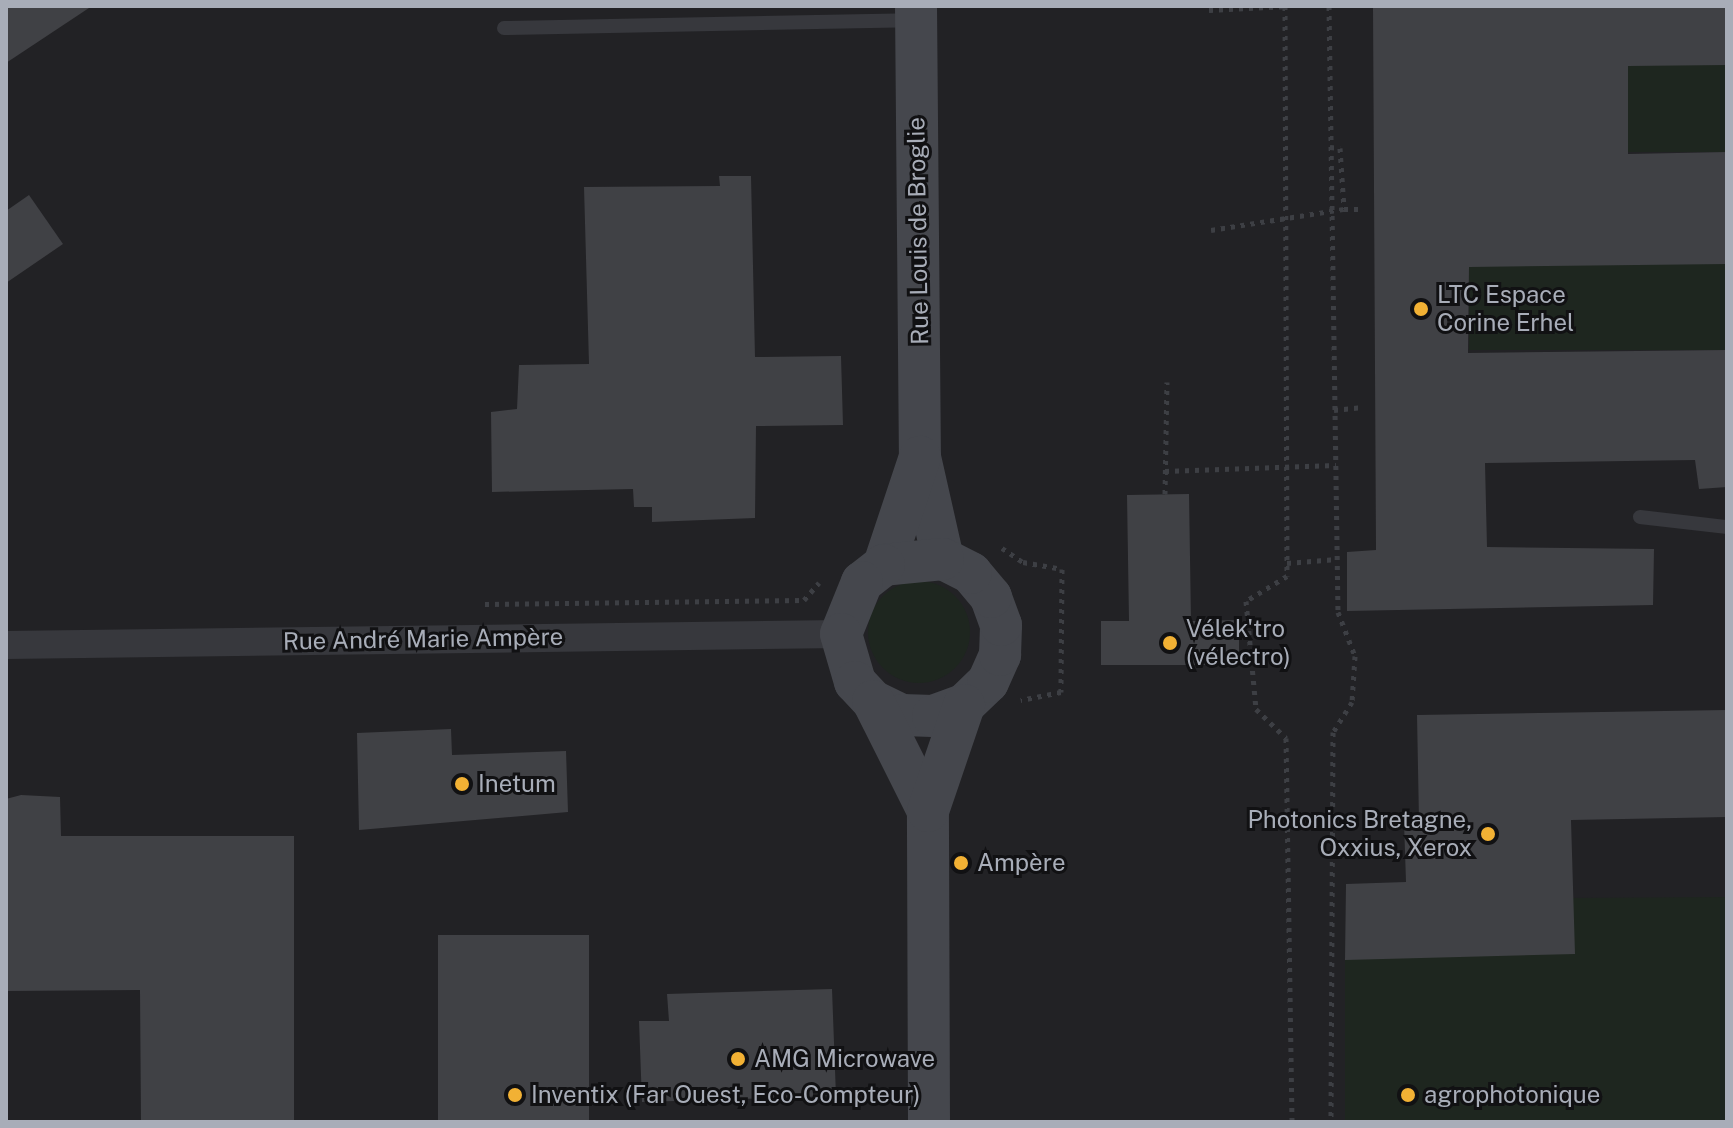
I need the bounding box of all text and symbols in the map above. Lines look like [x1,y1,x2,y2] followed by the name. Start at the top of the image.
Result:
[902,117,934,345] street label: Rue Louis de Broglie
[1437,281,1574,337] place label: LTC Espace Corine Erhel
[1412,300,1430,318] marker: LTC Espace Corine Erhel
[1186,615,1291,671] place label: Vélek'tro (vélectro)
[282,622,564,656] street label: Rue André Marie Ampère
[1161,634,1179,652] marker: Vélek'tro (vélectro)
[478,770,556,798] place label: Inetum
[453,775,471,793] marker: Inetum
[1248,806,1472,862] place label: Photonics Bretagne, Oxxius, Xerox
[1479,825,1497,843] marker: Photonics Bretagne, Oxxius, Xerox
[977,849,1065,877] place label: Ampère
[952,854,970,872] marker: Ampère
[754,1045,935,1073] place label: AMG Microwave
[729,1050,747,1068] marker: AMG Microwave
[531,1081,921,1109] place label: Inventix (Far Ouest, Eco-Compteur)
[1424,1081,1600,1109] place label: agrophotonique
[506,1086,524,1104] marker: Inventix (Far Ouest, Eco-Compteur)
[1399,1086,1417,1104] marker: agrophotonique

